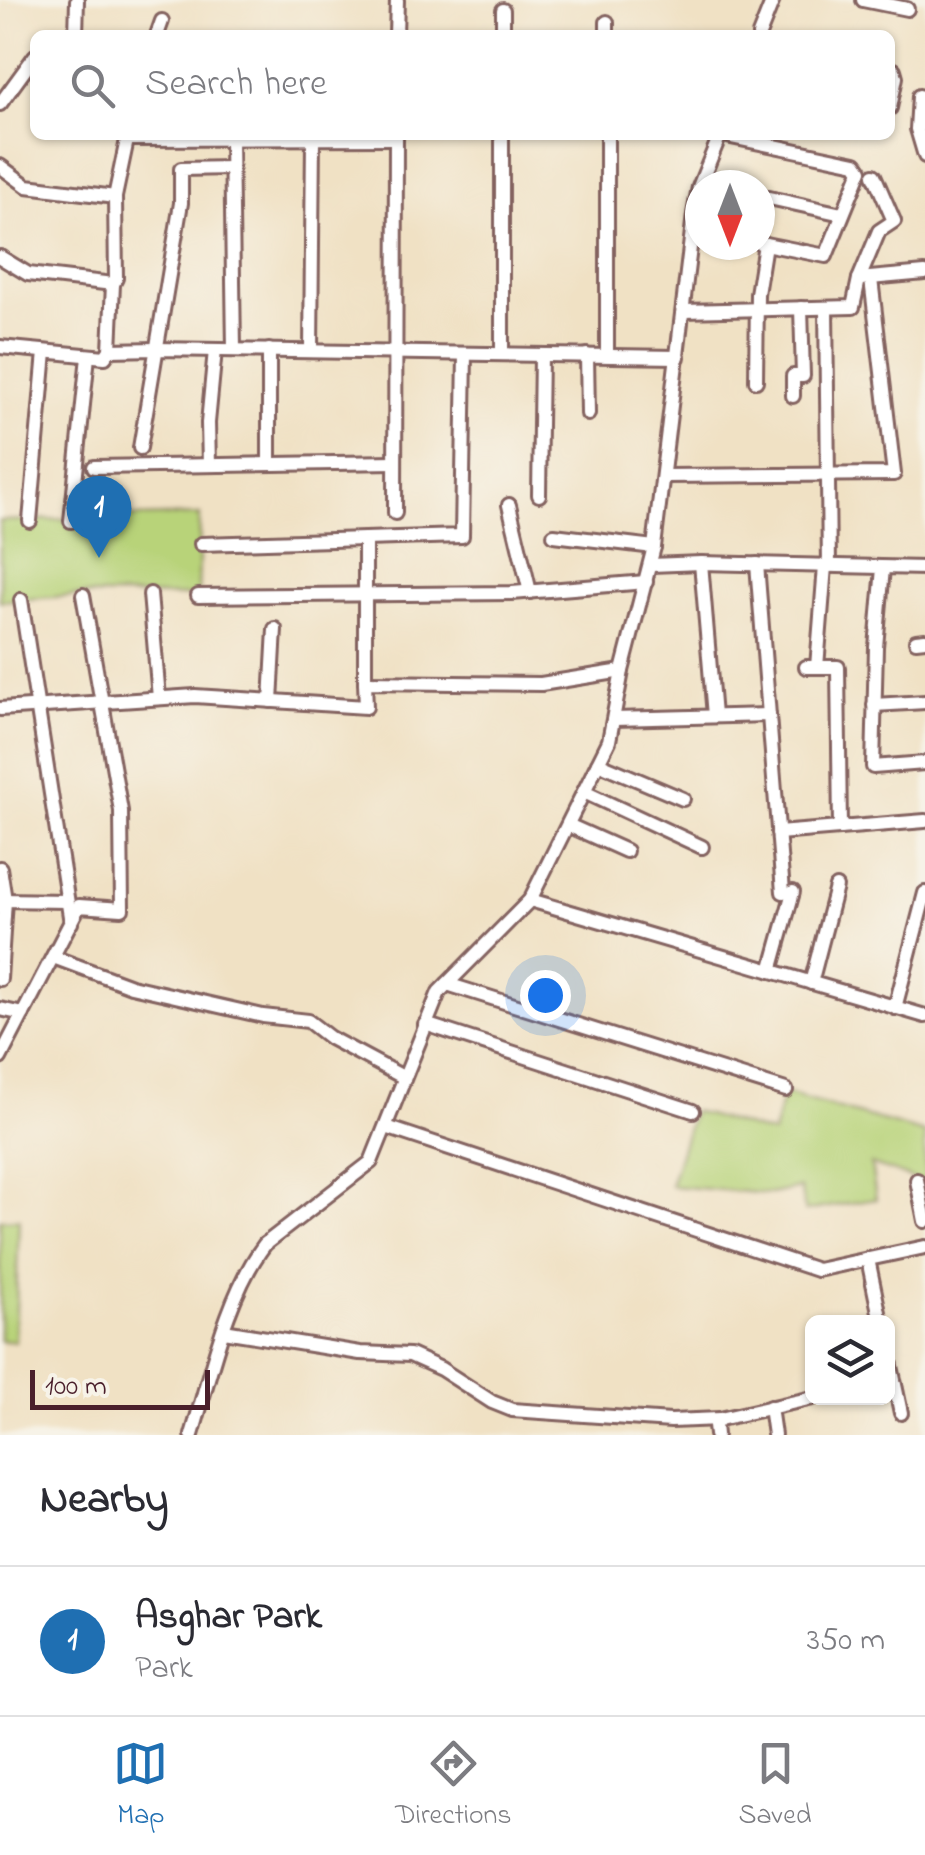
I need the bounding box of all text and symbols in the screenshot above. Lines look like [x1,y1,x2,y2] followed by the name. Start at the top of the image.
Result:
[30,30,895,140] search box
[145,57,327,113] text: Search here
[65,58,120,113] icon: search
[685,170,775,260] north arrow
[66,476,132,558] pin: 1
[520,970,571,1021] your location
[805,1315,895,1405] map controls
[805,1315,895,1405] button: layers
[30,1365,210,1410] scale bar
[45,1367,107,1408] text: 100 m
[40,1470,168,1531] text: Nearby
[135,1590,322,1646] text: Asghar Park
[67,1618,78,1665] text: 1
[807,1618,885,1665] text: 350 m
[135,1646,193,1693] text: Park
[113,1736,168,1837] tab: Map
[395,1736,512,1837] tab: Directions
[739,1736,812,1837] tab: Saved

